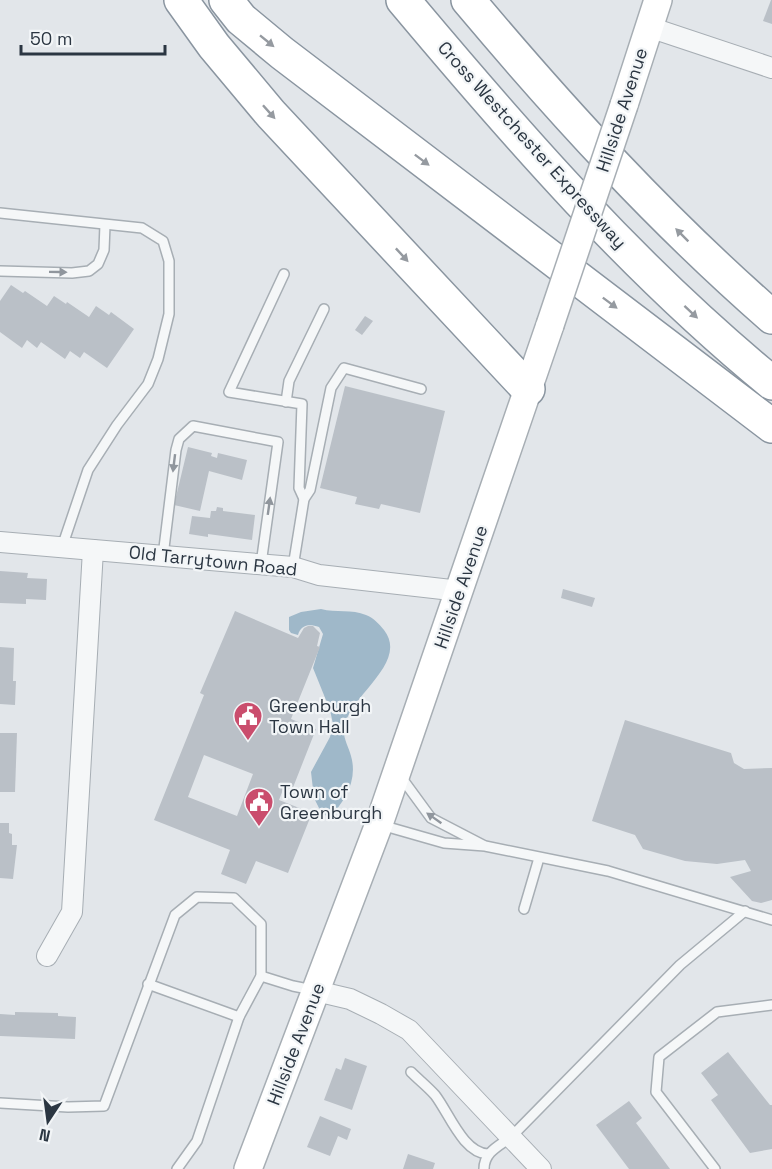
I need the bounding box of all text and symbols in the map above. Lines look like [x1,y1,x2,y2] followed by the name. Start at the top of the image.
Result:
[21,18,165,56] scale bar
[30,27,72,50] text: 50 m
[259,35,275,48] one-way arrow
[433,36,632,253] street label: Cross Westchester Expressway
[591,45,652,175] street label: Hillside Avenue
[262,104,275,119] one-way arrow
[414,153,429,165] one-way arrow
[675,228,690,242] one-way arrow
[395,247,409,262] one-way arrow
[49,268,68,277] one-way arrow
[603,297,618,309] one-way arrow
[683,305,698,318] one-way arrow
[170,454,179,473] one-way arrow
[264,497,274,516] one-way arrow
[429,522,492,652] street label: Hillside Avenue
[128,540,298,581] street label: Old Tarrytown Road
[269,694,371,738] place label: Greenburgh Town Hall
[232,700,264,742] public building icon: Greenburgh Town Hall
[280,780,382,824] place label: Town of Greenburgh
[243,786,275,828] public building icon: Town of Greenburgh
[426,812,443,823] one-way arrow
[262,979,329,1108] street label: Hillside Avenue
[18,1091,78,1151] north arrow
[37,1124,52,1147] text: N

